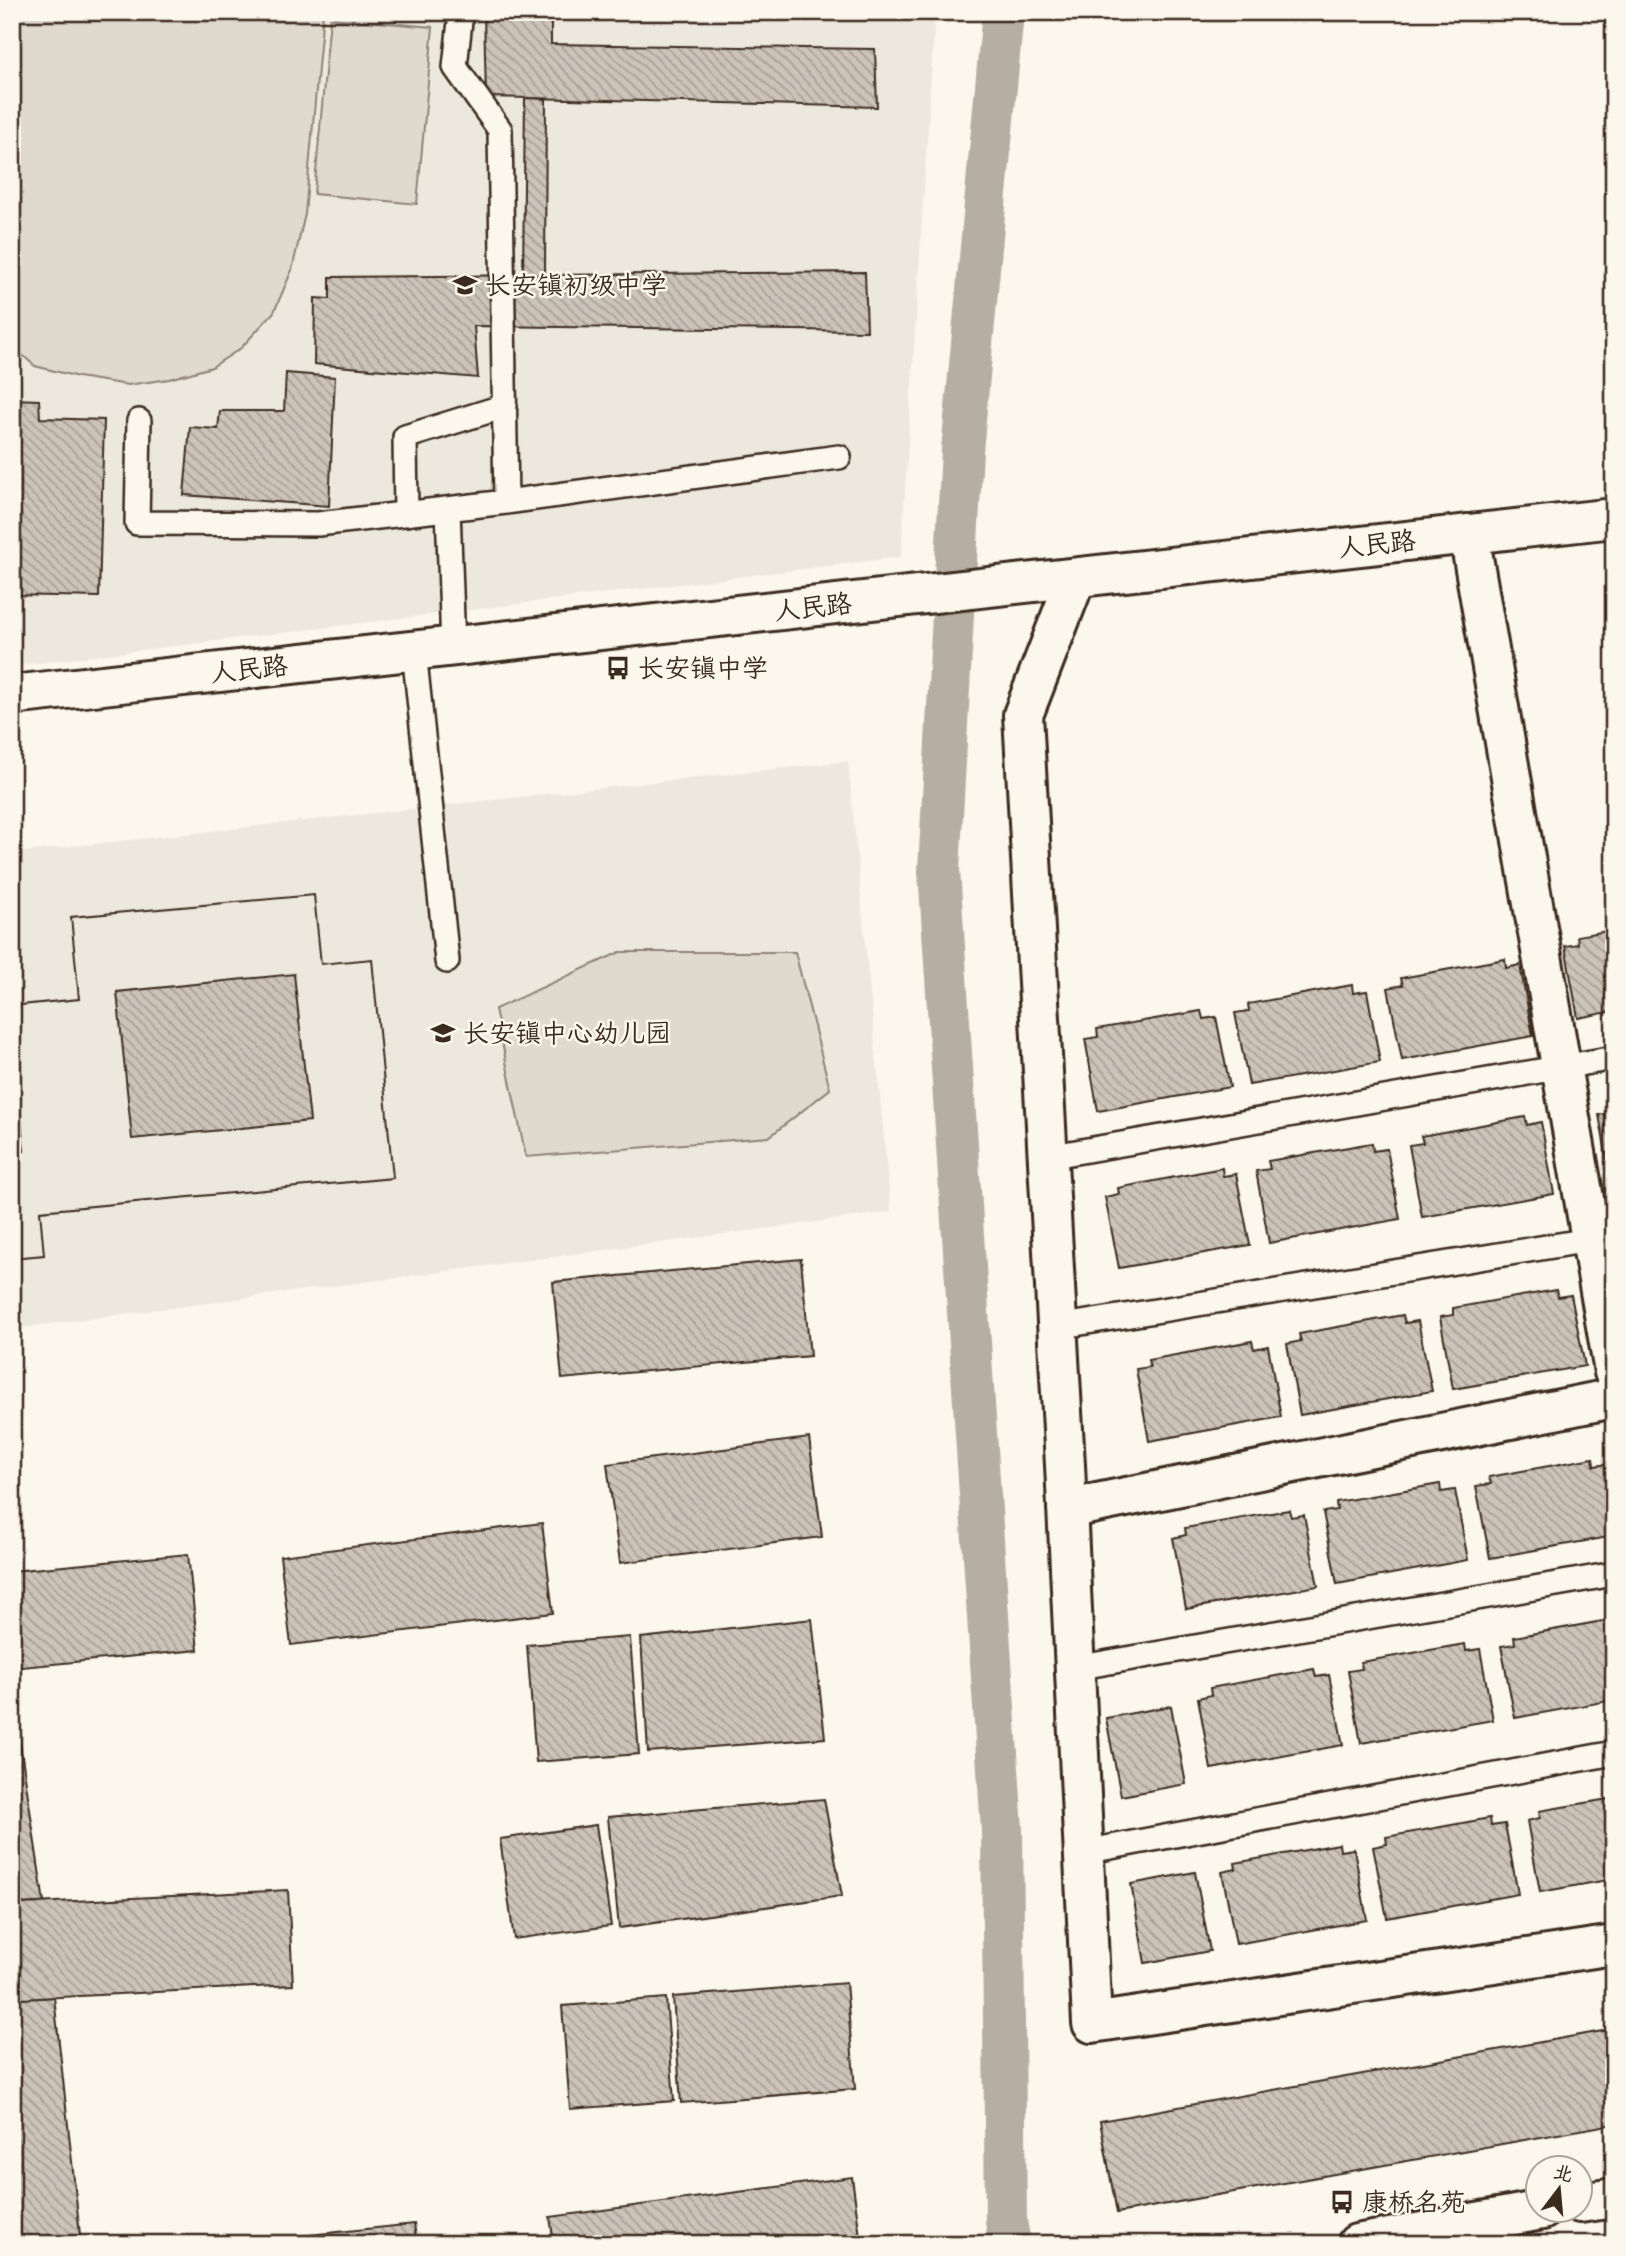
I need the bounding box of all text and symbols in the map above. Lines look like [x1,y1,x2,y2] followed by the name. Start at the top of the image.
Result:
[485,269,667,301] place label: 长安镇初级中学
[451,271,479,299] school or university icon: 长安镇初级中学
[1337,524,1417,564] street label: 人民路
[773,587,853,627] street label: 人民路
[209,649,289,689] street label: 人民路
[638,652,768,684] place label: 长安镇中学
[604,654,632,682] bus stop icon: 长安镇中学
[463,1017,671,1049] place label: 长安镇中心幼儿园
[429,1019,457,1047] school or university icon: 长安镇中心幼儿园
[1524,2154,1594,2224] north arrow
[1551,2159,1576,2187] text: 北
[1362,2186,1466,2218] place label: 康桥名苑
[1328,2188,1356,2216] bus stop icon: 康桥名苑

